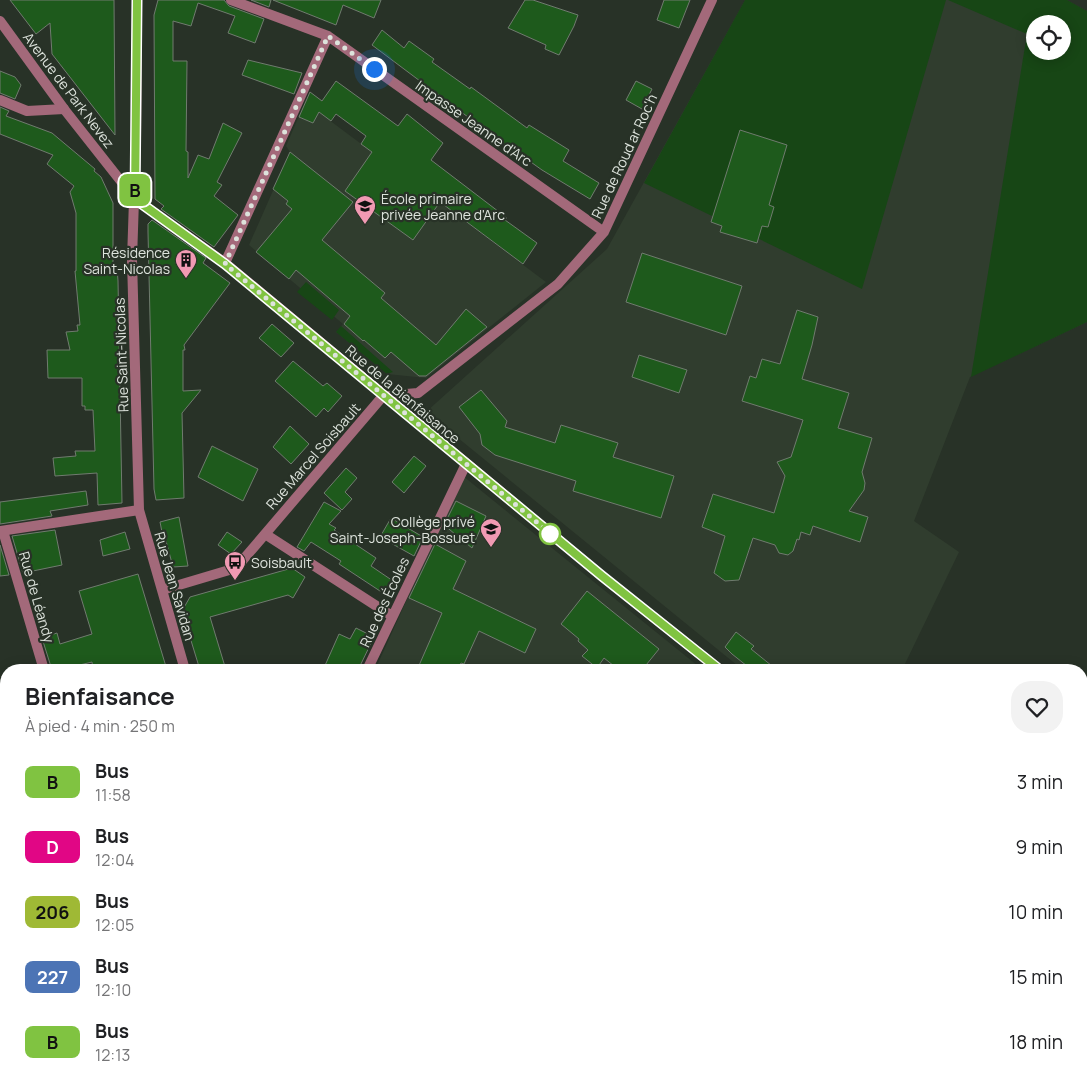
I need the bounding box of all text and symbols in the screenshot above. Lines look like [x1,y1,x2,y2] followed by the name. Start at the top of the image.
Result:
[1026,15,1071,60] map controls
[1026,15,1071,60] button: locate
[19,28,119,152] street label: Avenue de Park Nevez
[362,57,387,82] your location
[412,76,536,170] street label: Impasse Jeanne d'Arc
[587,91,661,221] street label: Rue de Roud ar Roc'h
[119,174,151,206] line badge: B
[129,178,141,202] text: B
[381,189,505,224] place label: École primaire privée Jeanne d'Arc
[353,194,377,225] school or university icon: École primaire privée Jeanne d'Arc
[83,243,170,278] place label: Résidence Saint-Nicolas
[174,248,198,279] building icon: Résidence Saint-Nicolas
[110,297,132,413] street label: Rue Saint-Nicolas
[342,340,464,448] street label: Rue de la Bienfaisance
[261,398,365,513] street label: Rue Marcel Soisbault
[330,512,475,547] place label: Collège privé Saint-Joseph-Bossuet
[479,517,503,548] school or university icon: Collège privé Saint-Joseph-Bossuet
[539,523,561,545] unlabelled marker
[150,529,200,643] street label: Rue Jean Savidan
[15,549,59,646] street label: Rue de Léandy
[223,550,247,581] bus stop icon: Soisbault
[251,553,312,572] place label: Soisbault
[355,554,413,650] street label: Rue des Écoles
[25,679,175,712] text: Bienfaisance
[1011,681,1063,733] button: heart
[25,715,175,737] text: À pied · 4 min · 250 m
[95,758,129,784] text: Bus
[1017,769,1063,795] text: 3 min
[47,770,58,794] text: B
[95,784,131,806] text: 11:58
[95,823,129,849] text: Bus
[1016,834,1063,860] text: 9 min
[46,835,59,859] text: D
[95,849,134,871] text: 12:04
[95,888,129,914] text: Bus
[1008,899,1063,925] text: 10 min
[36,900,69,924] text: 206
[95,914,134,936] text: 12:05
[95,953,129,979] text: Bus
[1009,964,1063,990] text: 15 min
[37,965,68,989] text: 227
[95,979,131,1001] text: 12:10
[95,1018,129,1044] text: Bus
[1009,1029,1063,1055] text: 18 min
[47,1030,58,1054] text: B
[95,1044,130,1066] text: 12:13

